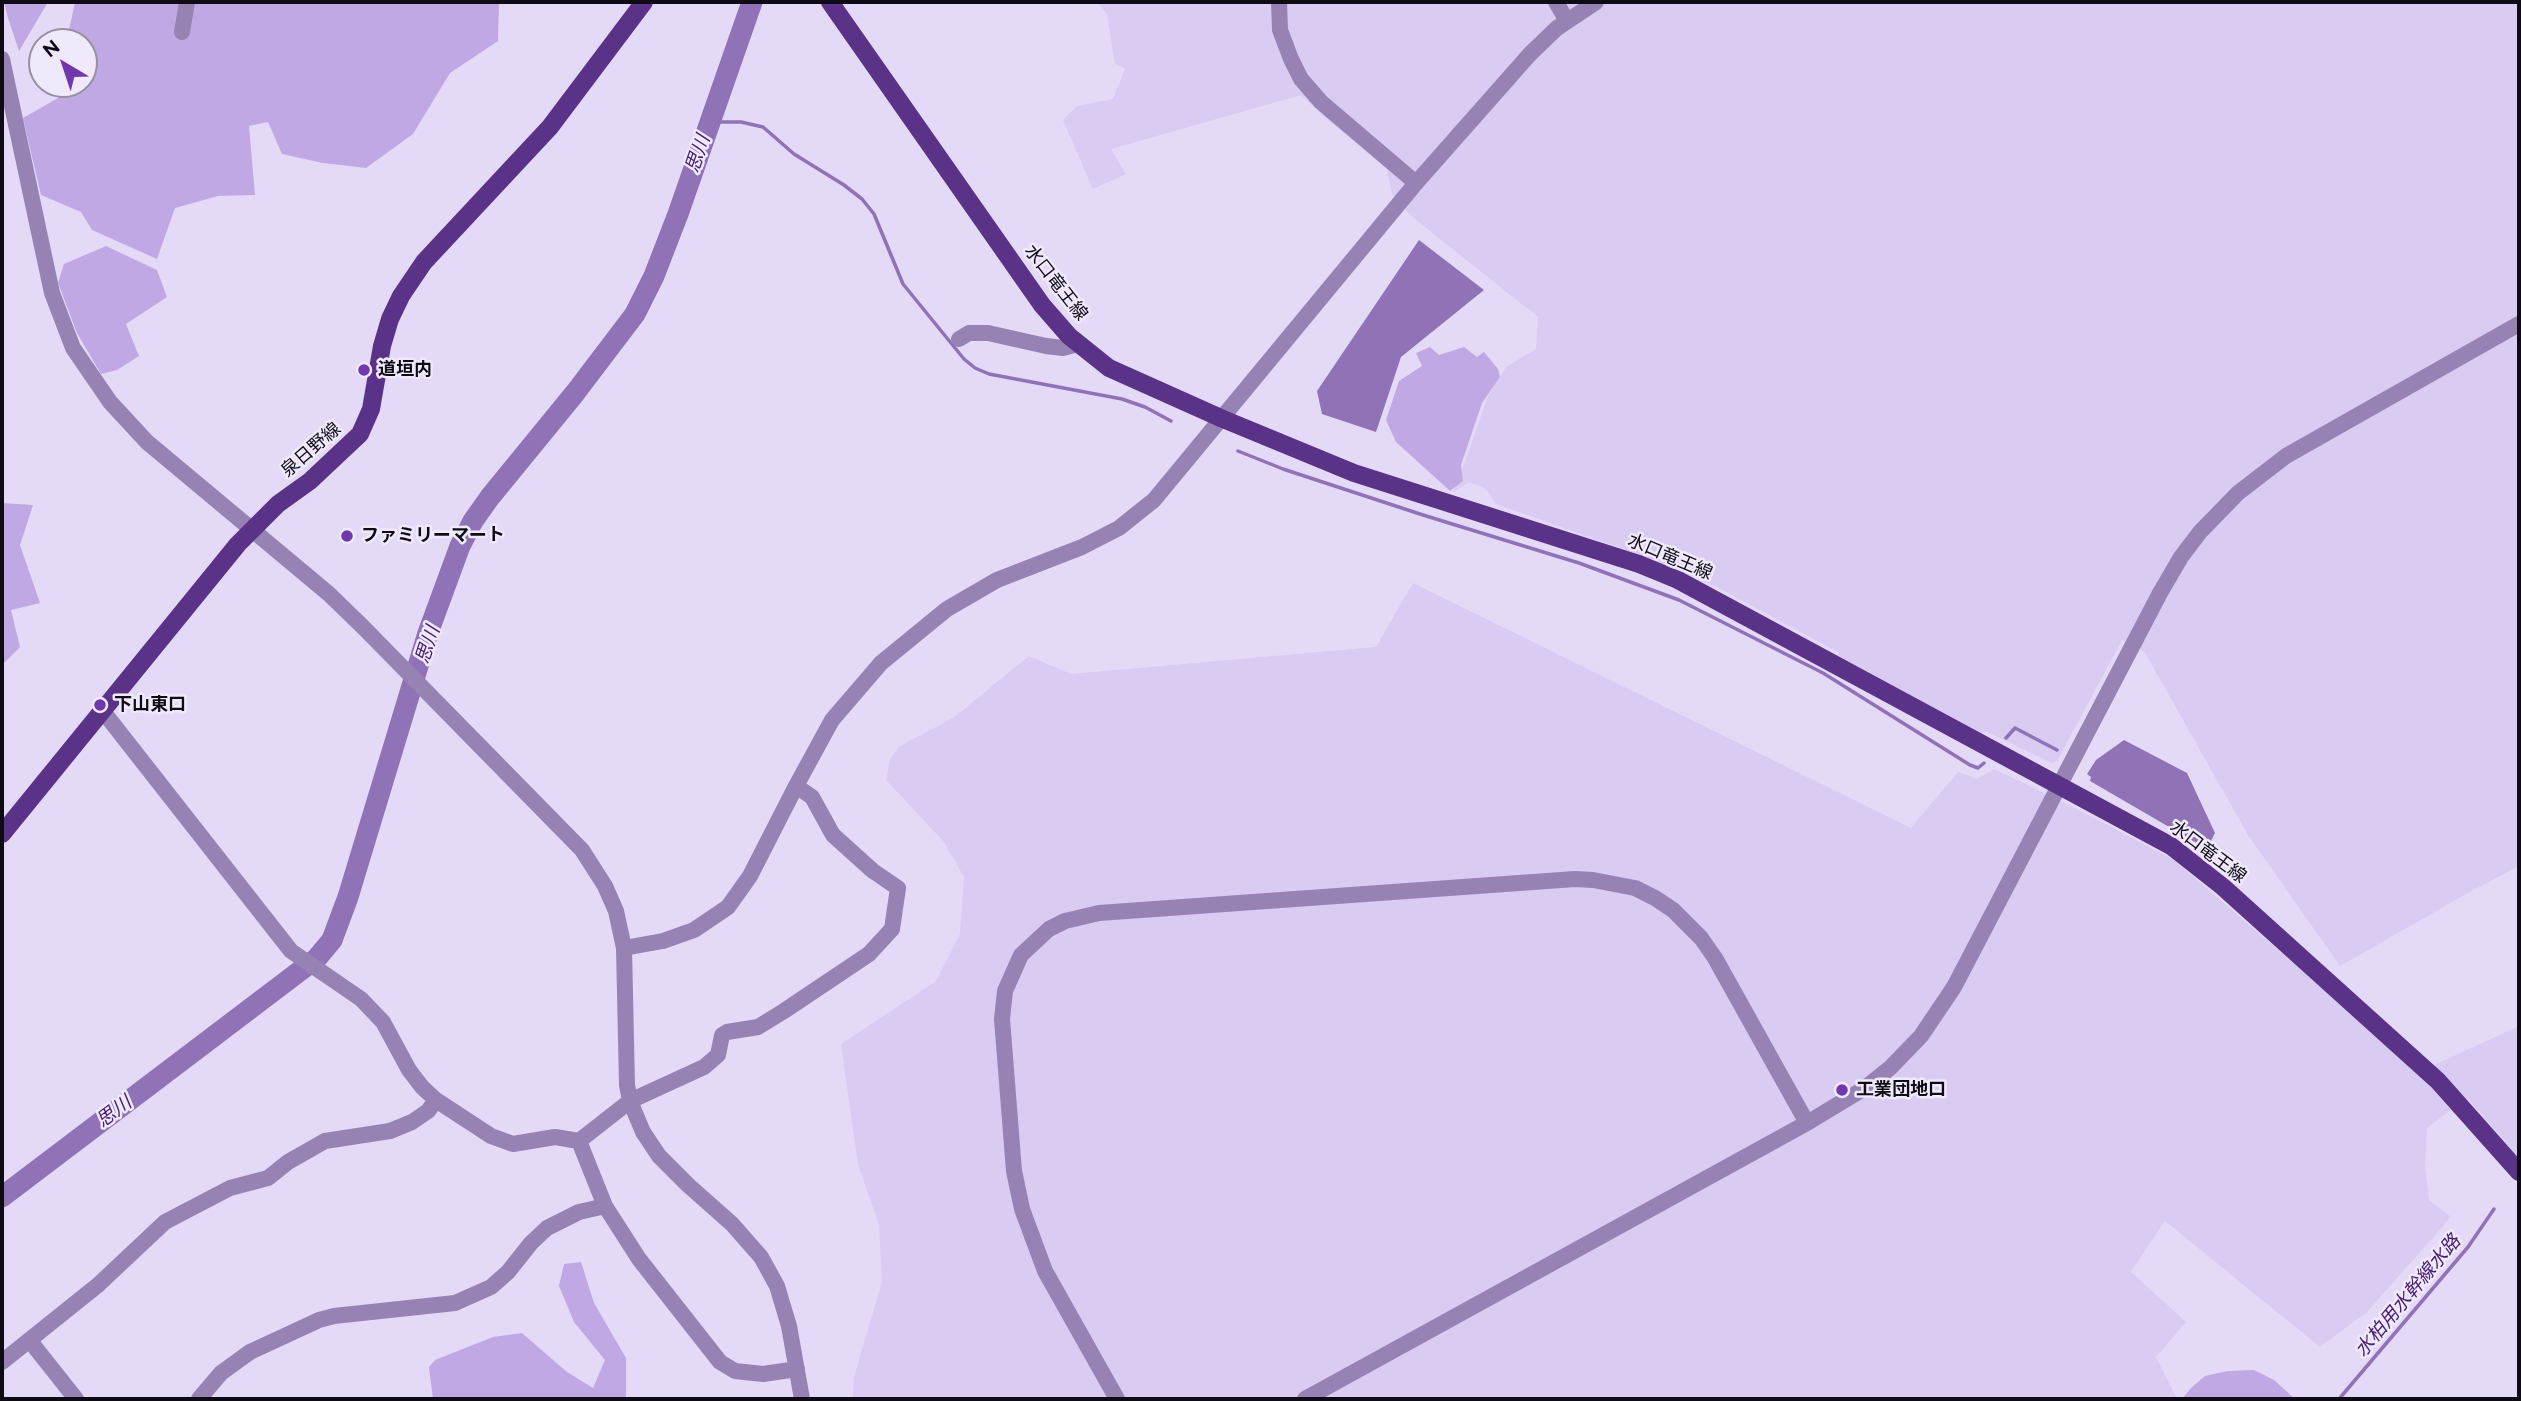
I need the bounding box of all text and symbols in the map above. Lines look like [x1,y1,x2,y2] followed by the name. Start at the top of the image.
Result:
[28,28,98,98] north arrow
[38,35,64,61] text: N
[681,132,715,176] water label: 思川
[1020,241,1092,325] street label: 水口竜王線
[378,359,432,381] place label: 道垣内
[356,362,372,378] marker: 道垣内
[277,418,345,482] street label: 泉日野線
[361,525,505,547] place label: ファミリーマート
[339,528,355,544] marker: ファミリーマート
[1624,529,1716,585] street label: 水口竜王線
[411,623,445,667] water label: 思川
[114,694,186,716] place label: 下山東口
[92,697,108,713] marker: 下山東口
[2166,816,2250,888] street label: 水口竜王線
[1856,1079,1946,1101] place label: 工業団地口
[1834,1082,1850,1098] marker: 工業団地口
[92,1091,136,1133] water label: 思川
[2350,1230,2466,1362] water label: 水柏用水幹線水路

